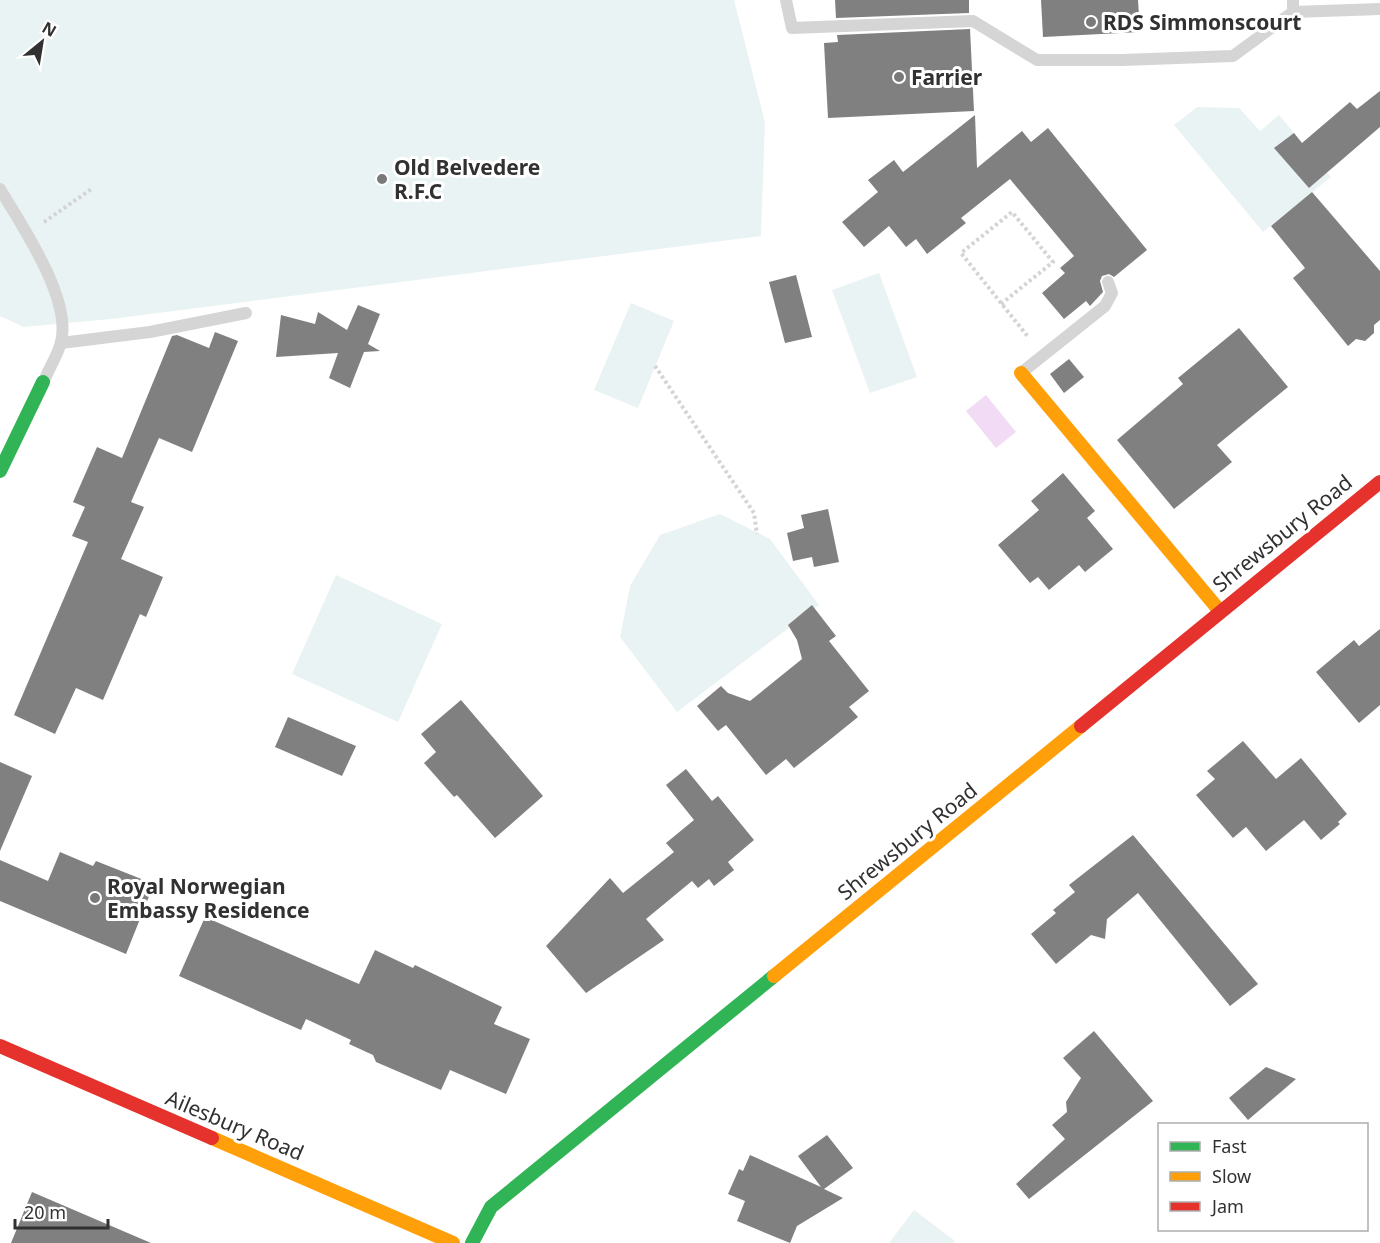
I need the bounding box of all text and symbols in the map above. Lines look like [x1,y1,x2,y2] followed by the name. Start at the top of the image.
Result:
[1103,8,1301,36] place label: RDS Simmonscourt
[12,12,72,72] north arrow
[1084,15,1098,29] marker: RDS Simmonscourt
[38,16,61,42] text: N
[911,63,983,91] place label: Farrier
[892,70,906,84] marker: Farrier
[394,153,540,205] place label: Old Belvedere R.F.C
[375,172,389,186] marker: Old Belvedere R.F.C
[1206,468,1358,598] street label: Shrewsbury Road
[831,776,983,906] street label: Shrewsbury Road
[107,872,310,924] place label: Royal Norwegian Embassy Residence
[88,891,102,905] marker: Royal Norwegian Embassy Residence
[162,1083,308,1167] street label: Ailesbury Road
[1158,1123,1368,1231] legend
[1212,1134,1247,1158] text: Fast
[1212,1164,1251,1188] text: Slow
[15,1192,108,1230] scale bar
[1210,1194,1244,1218] text: Jam
[24,1200,66,1224] text: 20 m

